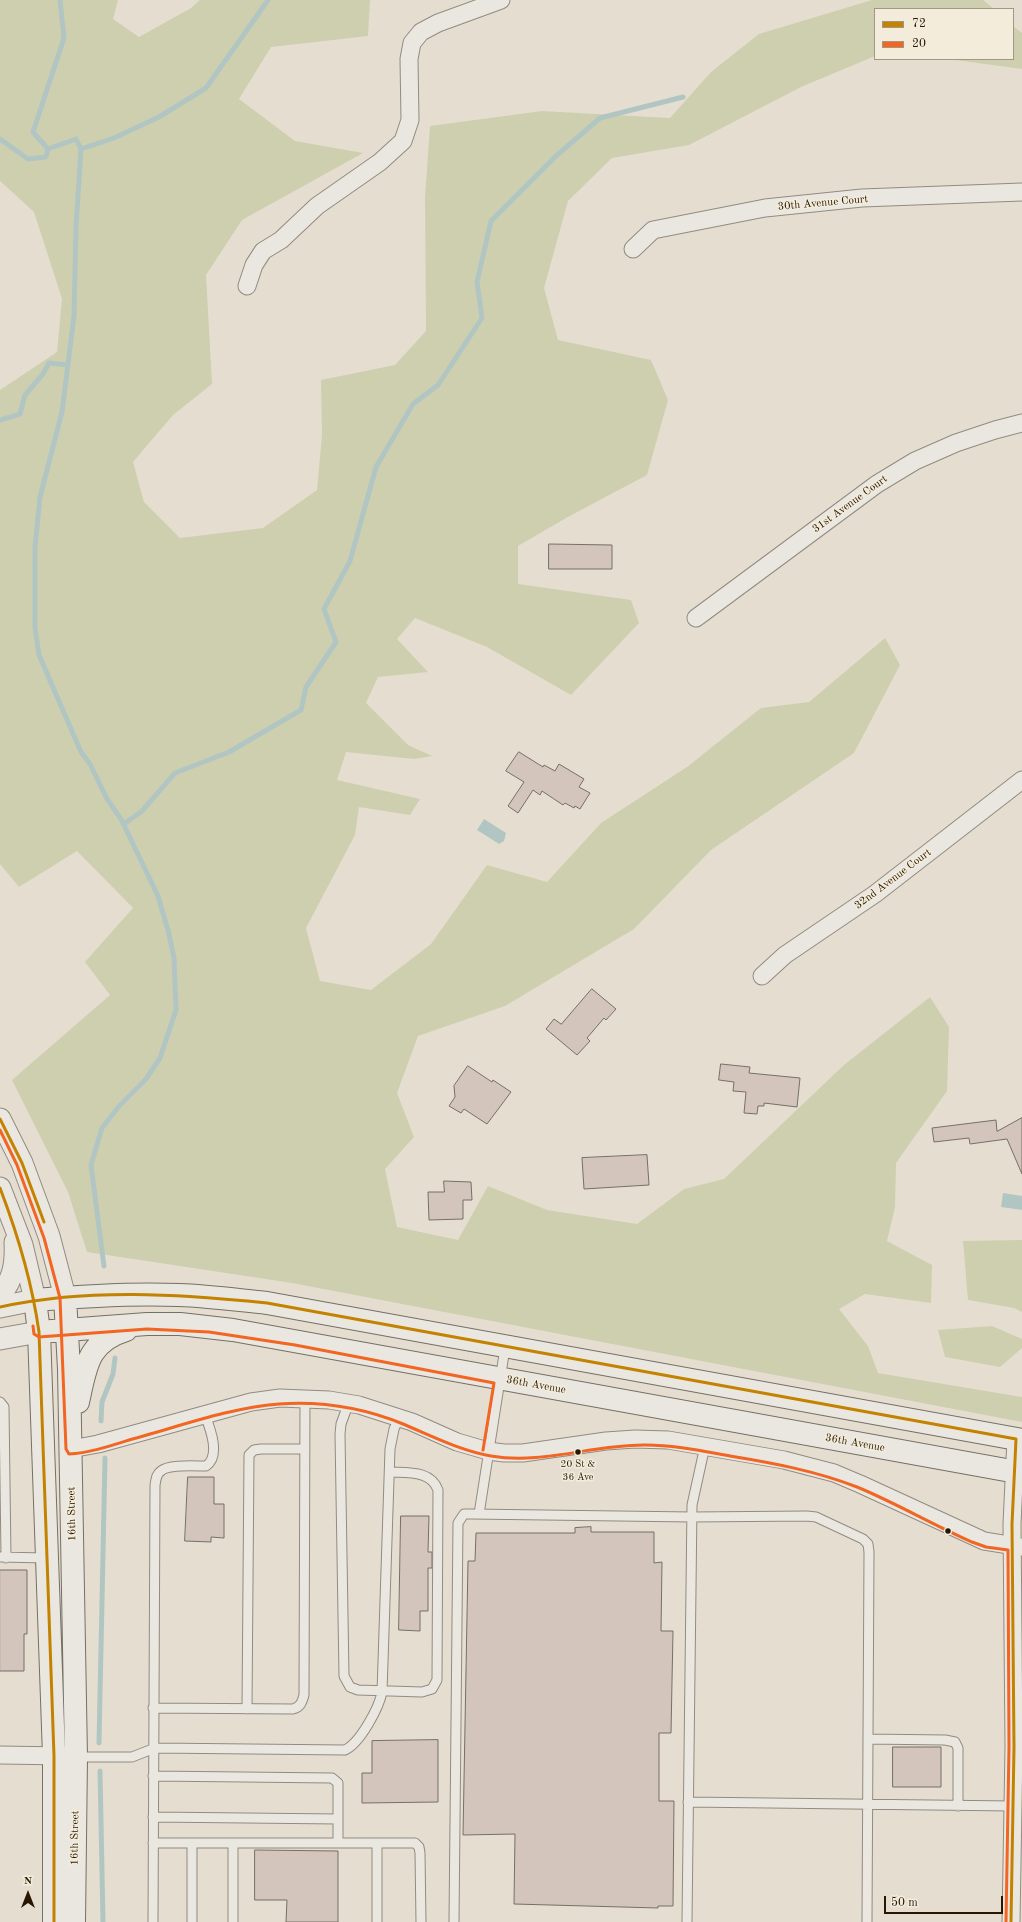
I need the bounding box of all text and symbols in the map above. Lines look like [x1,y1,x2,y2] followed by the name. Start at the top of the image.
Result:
[874,8,1014,60] legend
[912,18,926,30] text: 72
[912,38,926,50] text: 20
[777,192,869,214] street label: 30th Avenue Court
[810,472,890,536] street label: 31st Avenue Court
[852,846,934,912] street label: 32nd Avenue Court
[505,1373,567,1397] street label: 36th Avenue
[824,1431,886,1455] street label: 36th Avenue
[573,1447,583,1457] marker: 20 St & 36 Ave
[561,1458,595,1482] place label: 20 St & 36 Ave
[65,1486,79,1542] street label: 16th Street
[943,1526,953,1536] unlabelled marker
[68,1810,82,1866] street label: 16th Street
[8,1874,48,1914] north arrow
[24,1876,32,1887] text: N
[886,1888,1005,1914] scale bar
[891,1897,918,1909] text: 50 m

